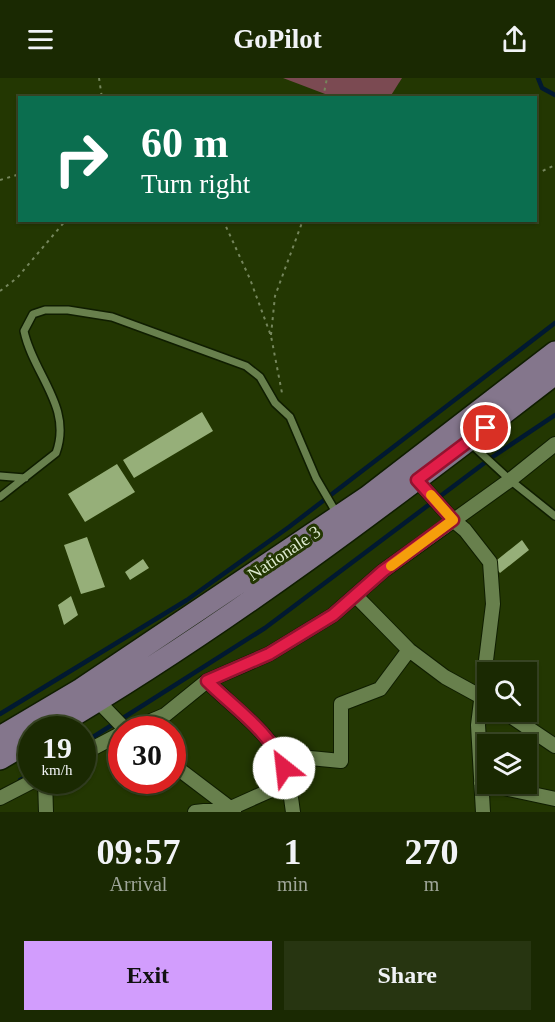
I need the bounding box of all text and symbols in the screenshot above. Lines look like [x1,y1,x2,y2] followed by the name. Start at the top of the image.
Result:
[24,23,57,56] icon: menu
[498,23,531,56] icon: share
[233,24,322,54] text: GoPilot
[42,120,120,198] icon: right
[141,120,229,166] text: 60 m
[141,169,250,199] text: Turn right
[460,402,511,453] pin
[469,411,502,444] icon: arrive
[244,521,324,585] street label: Nationale 3
[477,662,537,794] map controls
[477,662,537,722] button: search
[108,716,186,794] speed limit sign: 30
[42,731,72,764] text: 19
[477,734,537,794] button: layers
[252,736,316,800] position arrow
[42,762,72,778] text: km/h
[96,832,180,872] text: 09:57
[284,832,302,872] text: 1
[405,832,459,872] text: 270
[110,873,167,895] text: Arrival
[277,873,308,895] text: min
[424,873,439,895] text: m
[24,941,272,1010] button: Exit
[284,941,531,1010] button: Share

